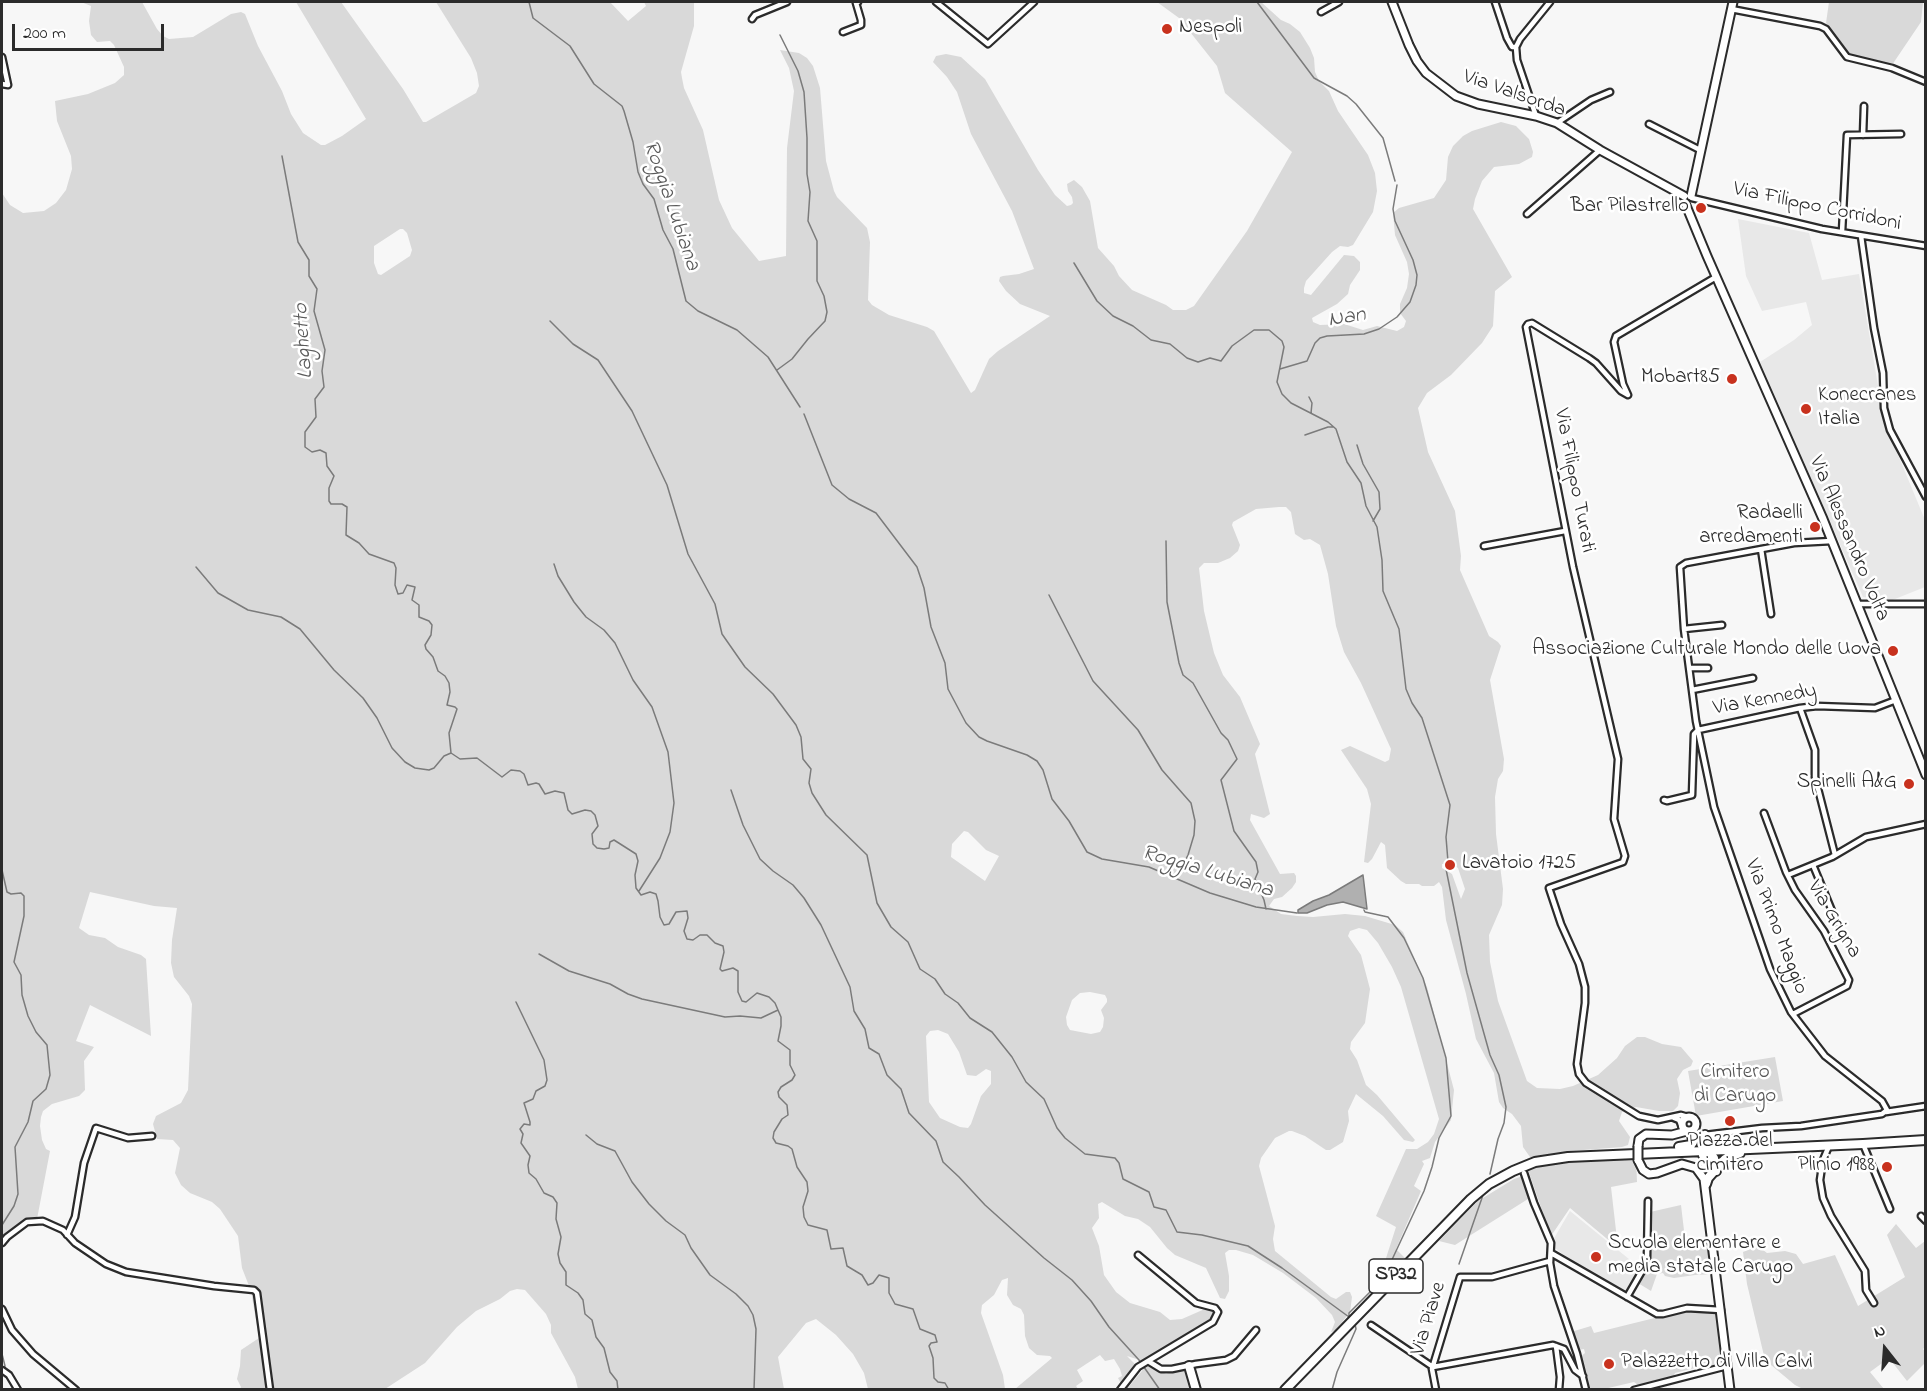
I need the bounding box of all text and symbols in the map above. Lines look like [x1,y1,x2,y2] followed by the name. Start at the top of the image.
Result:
[15,12,166,50] scale bar
[1179,16,1242,42] place label: Nespoli
[23,21,66,47] text: 200 m
[1160,22,1174,36] marker: Nespoli
[1459,66,1569,124] street label: Via Valsorda
[635,138,705,274] water label: Roggia Lubiana
[1731,178,1903,238] street label: Via Filippo Corridoni
[1571,195,1689,221] place label: Bar Pilastrello
[1694,201,1708,215] marker: Bar Pilastrello
[289,302,321,380] water label: Laghetto
[1326,303,1368,335] water label: Nan
[1641,366,1720,392] place label: Mobart85
[1725,372,1739,386] marker: Mobart85
[1818,384,1916,434] place label: Konecranes Italia
[1799,402,1813,416] marker: Konecranes Italia
[1547,407,1599,555] street label: Via Filippo Turati
[1802,453,1894,625] street label: Via Alessandro Volta
[1699,502,1803,552] place label: Radaelli arredamenti
[1808,520,1822,534] marker: Radaelli arredamenti
[1532,638,1881,664] place label: Associazione Culturale Mondo delle Uova
[1886,644,1900,658] marker: Associazione Culturale Mondo delle Uova
[1711,680,1819,722] street label: Via Kennedy
[1797,771,1897,797] place label: Spinelli A&G
[1902,777,1916,791] marker: Spinelli A&G
[1138,841,1276,905] water label: Roggia Lubiana
[1462,852,1576,878] place label: Lavatoio 1725
[1738,856,1812,998] street label: Via Primo Maggio
[1443,858,1457,872] marker: Lavatoio 1725
[1800,877,1866,963] street label: Via Grigna
[1694,1061,1776,1111] park label: Cimitero di Carugo
[1723,1114,1737,1128] marker: Piazza del cimitero
[1688,1130,1772,1180] place label: Piazza del cimitero
[1798,1154,1875,1180] place label: Plinio 1988
[1880,1160,1894,1174] marker: Plinio 1988
[1608,1232,1793,1282] place label: Scuola elementare e media statale Carugo
[1589,1250,1603,1264] marker: Scuola elementare e media statale Carugo
[1369,1259,1423,1293] road number: SP32
[1407,1279,1453,1359] street label: Via Piave
[1855,1319,1915,1379] north arrow
[1871,1319,1888,1345] text: N
[1621,1351,1813,1377] place label: Palazzetto di Villa Calvi
[1602,1357,1616,1371] marker: Palazzetto di Villa Calvi

